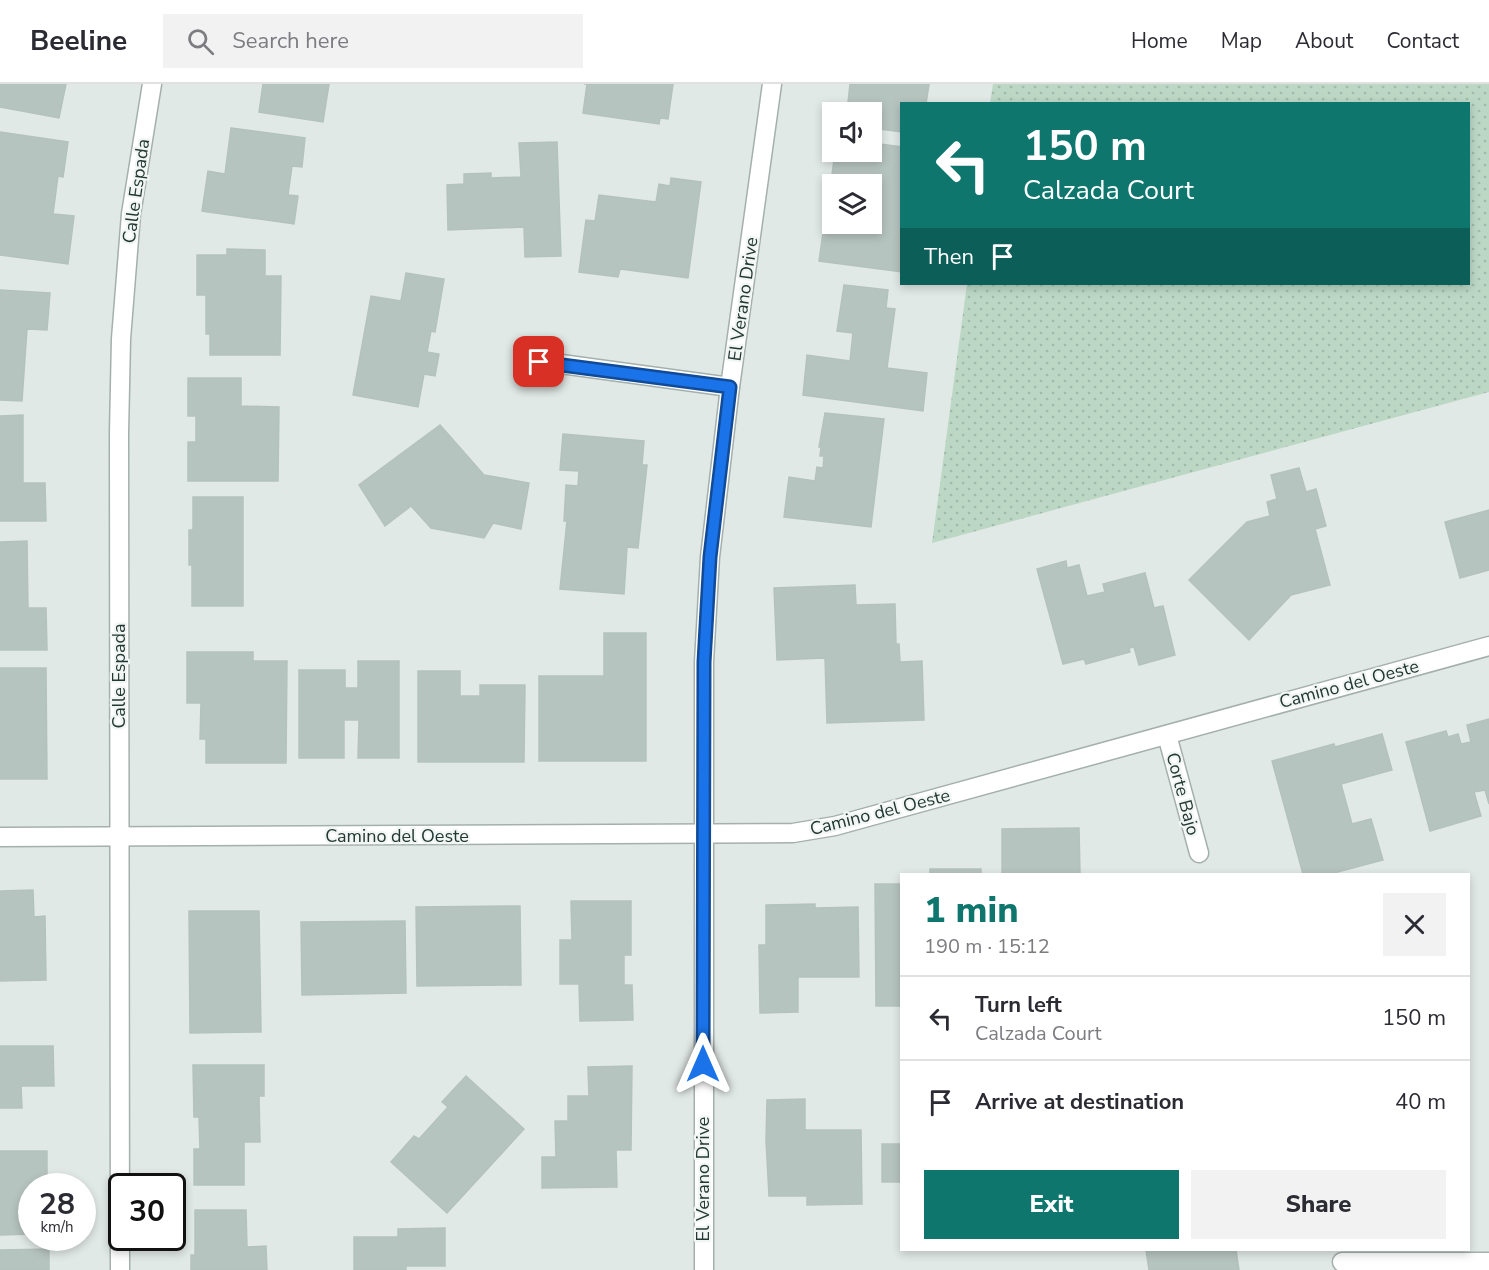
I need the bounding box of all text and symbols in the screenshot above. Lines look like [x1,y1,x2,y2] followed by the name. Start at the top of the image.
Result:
[163,14,583,68] search box
[30,22,127,60] text: Beeline
[184,25,217,58] icon: search
[232,26,349,56] text: Search here
[1131,27,1188,55] text: Home
[1221,27,1262,55] text: Map
[1295,27,1353,55] text: About
[1386,27,1459,55] text: Contact
[822,102,882,234] map controls
[822,102,882,162] button: sound
[1023,118,1147,175] text: 150 m
[924,126,1002,204] icon: left
[117,137,155,245] street label: Calle Espada
[1023,172,1194,209] text: Calzada Court
[822,174,882,234] button: layers
[722,236,764,362] street label: El Verano Drive
[986,240,1019,273] icon: arrive
[924,242,974,272] text: Then
[513,336,564,387] pin
[522,345,555,378] icon: arrive
[107,623,131,729] street label: Calle Espada
[1277,654,1421,714] street label: Camino del Oeste
[1160,750,1206,838] street label: Corte Bajo
[807,783,953,841] street label: Camino del Oeste
[325,824,469,848] street label: Camino del Oeste
[924,886,1019,935] text: 1 min
[1383,893,1446,956] button: close
[924,933,1050,960] text: 190 m · 15:12
[975,990,1062,1020] text: Turn left
[924,1002,957,1035] icon: left
[1382,1003,1446,1033] text: 150 m
[975,1020,1102,1047] text: Calzada Court
[671,1032,735,1096] position arrow
[924,1086,957,1119] icon: arrive
[975,1087,1184,1117] text: Arrive at destination
[1395,1087,1446,1117] text: 40 m
[691,1117,715,1241] street label: El Verano Drive
[924,1170,1179,1239] button: Exit
[1191,1170,1446,1239] button: Share
[108,1173,186,1251] speed limit sign: 30
[39,1184,75,1225] text: 28
[40,1217,74,1237] text: km/h

